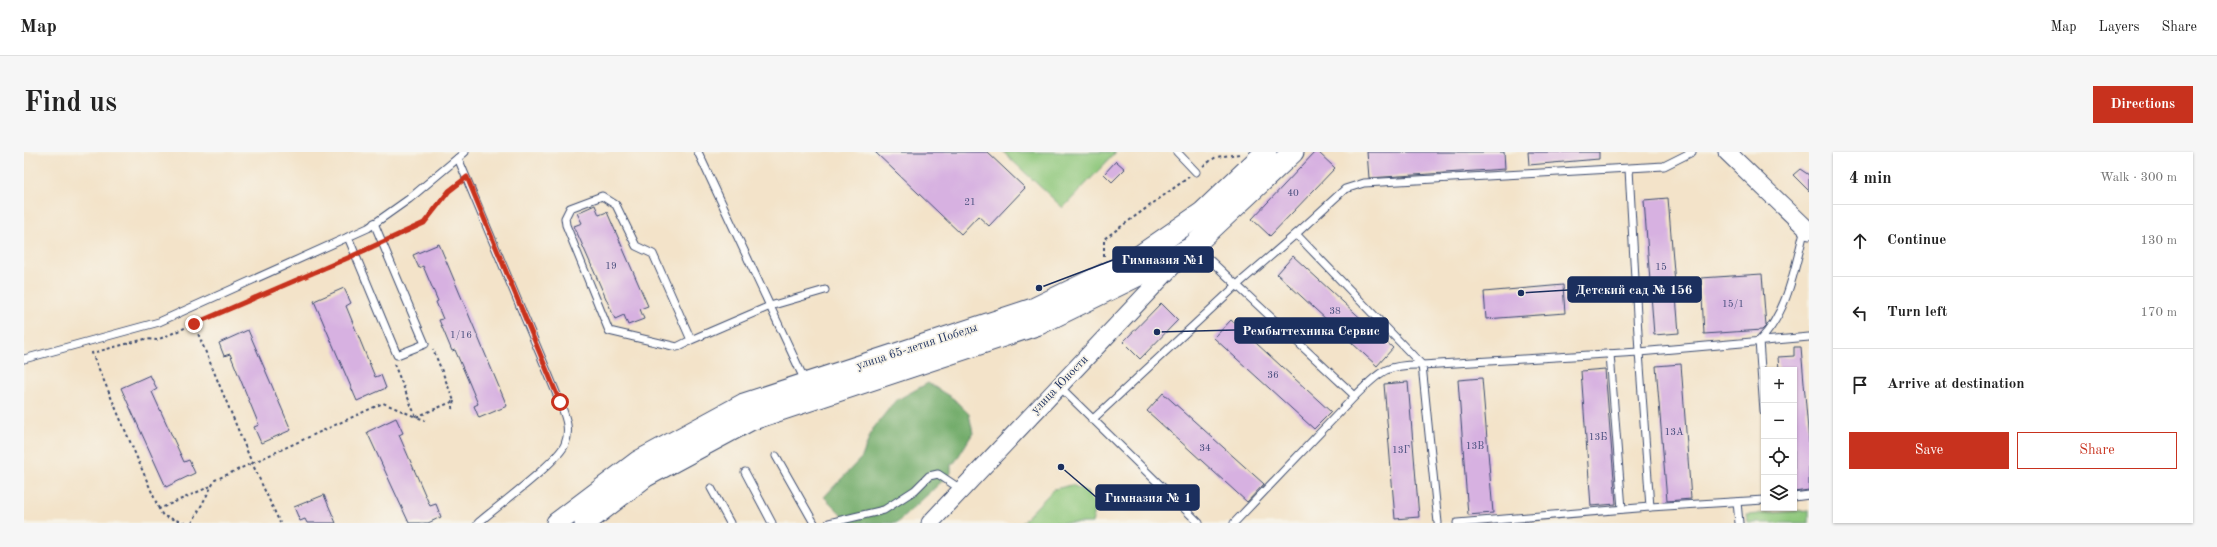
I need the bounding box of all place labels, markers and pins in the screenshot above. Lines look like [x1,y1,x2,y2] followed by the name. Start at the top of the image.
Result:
[1113,247,1213,272] callout: Гимназия №1
[1568,277,1701,302] callout: Детский сад № 156
[1235,318,1388,343] callout: Рембыттехника Сервис
[1096,485,1199,510] callout: Гимназия № 1

